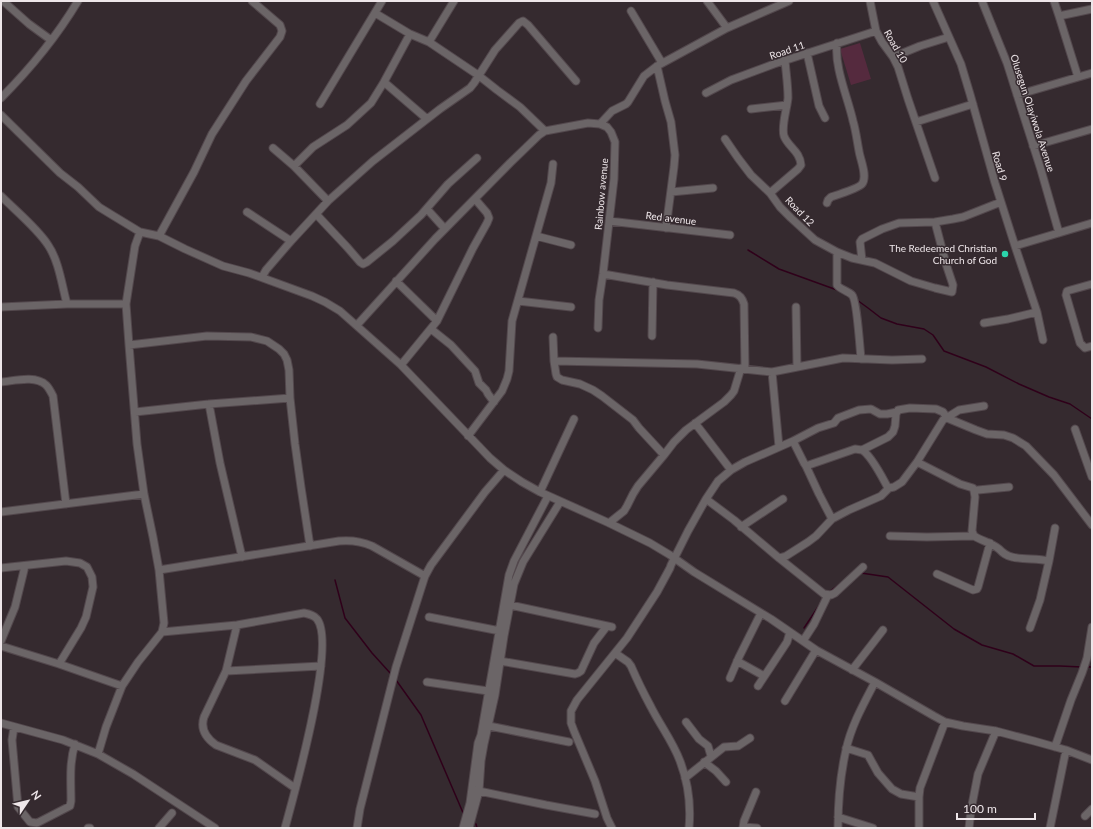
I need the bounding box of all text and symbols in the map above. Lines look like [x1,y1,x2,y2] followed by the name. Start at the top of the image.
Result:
[882,27,910,65] street label: Road 10
[768,38,806,62] street label: Road 11
[1008,53,1058,173] street label: Olusegun Olayiwola Avenue
[990,150,1010,183] street label: Road 9
[592,158,610,230] street label: Rainbow avenue
[783,194,817,228] street label: Road 12
[645,209,697,227] street label: Red avenue
[889,242,997,266] place label: The Redeemed Christian Church of God
[1000,249,1010,259] marker: The Redeemed Christian Church of God
[8,781,48,821] north arrow
[29,788,44,802] text: N
[957,795,1035,821] scale bar
[963,801,997,816] text: 100 m

